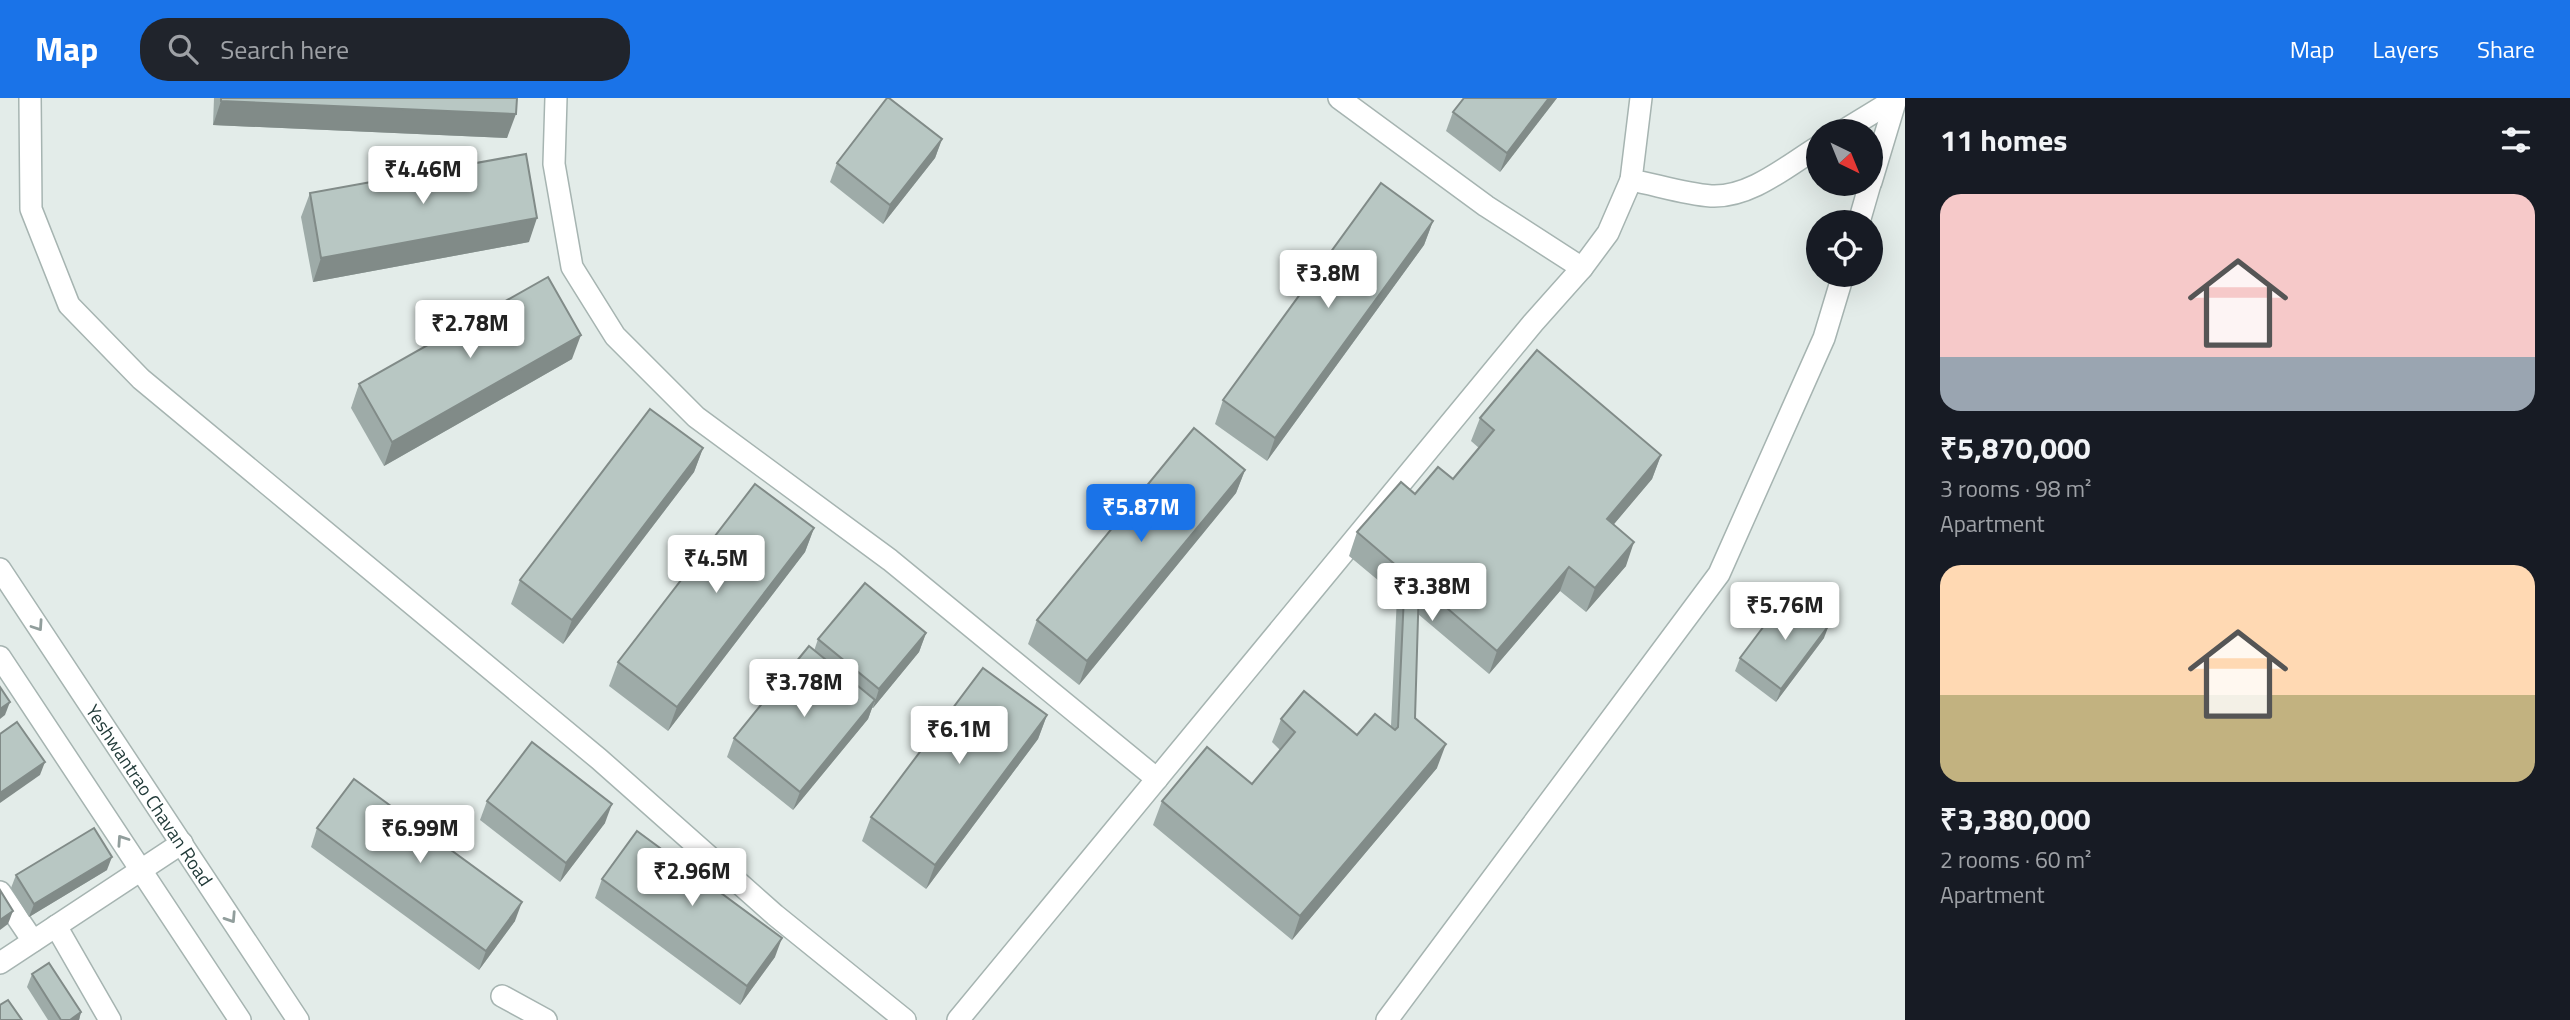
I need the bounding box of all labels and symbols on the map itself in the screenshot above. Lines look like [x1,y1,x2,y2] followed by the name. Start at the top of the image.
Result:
[1806,119,1883,196] north arrow
[366,146,480,206] pin: ₹4.46M
[1279,250,1377,310] pin: ₹3.8M
[413,300,527,360] pin: ₹2.78M
[1084,484,1198,544] pin: ₹5.87M
[667,536,765,595] pin: ₹4.5M
[1375,564,1489,623] pin: ₹3.38M
[1728,582,1842,642] pin: ₹5.76M
[30,618,42,631] one-way arrow
[747,660,861,719] pin: ₹3.78M
[79,698,221,892] street label: Yeshwantrao Chavan Road
[910,706,1008,766] pin: ₹6.1M
[363,806,477,865] pin: ₹6.99M
[117,835,130,848] one-way arrow
[635,848,749,908] pin: ₹2.96M
[223,910,235,923] one-way arrow

